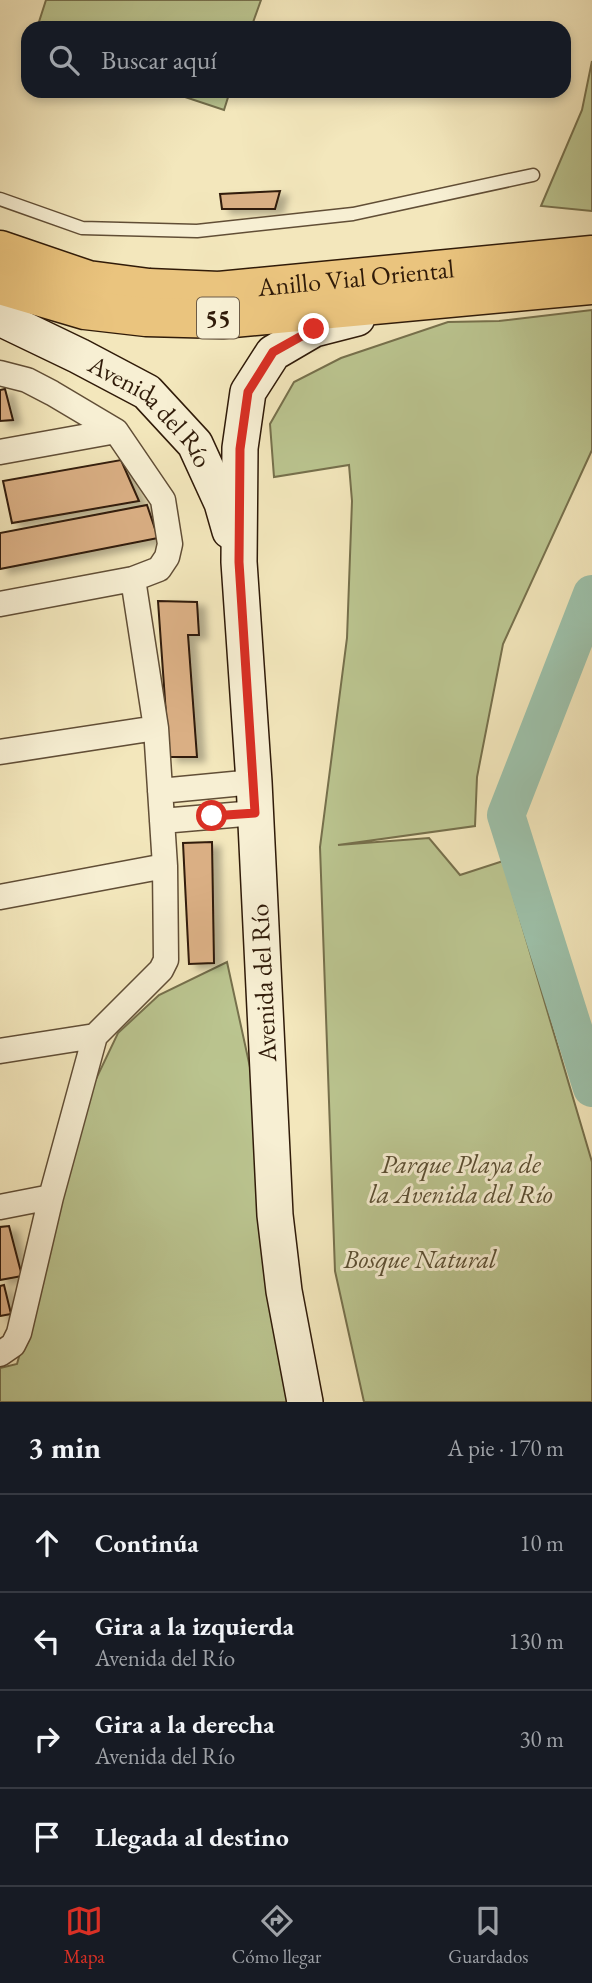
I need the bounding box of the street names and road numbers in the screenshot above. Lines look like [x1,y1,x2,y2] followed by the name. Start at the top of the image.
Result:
[255,251,456,304] street label: Anillo Vial Oriental
[197,298,239,338] road number: 55
[82,347,220,473] street label: Avenida del Río
[242,903,284,1064] street label: Avenida del Río

